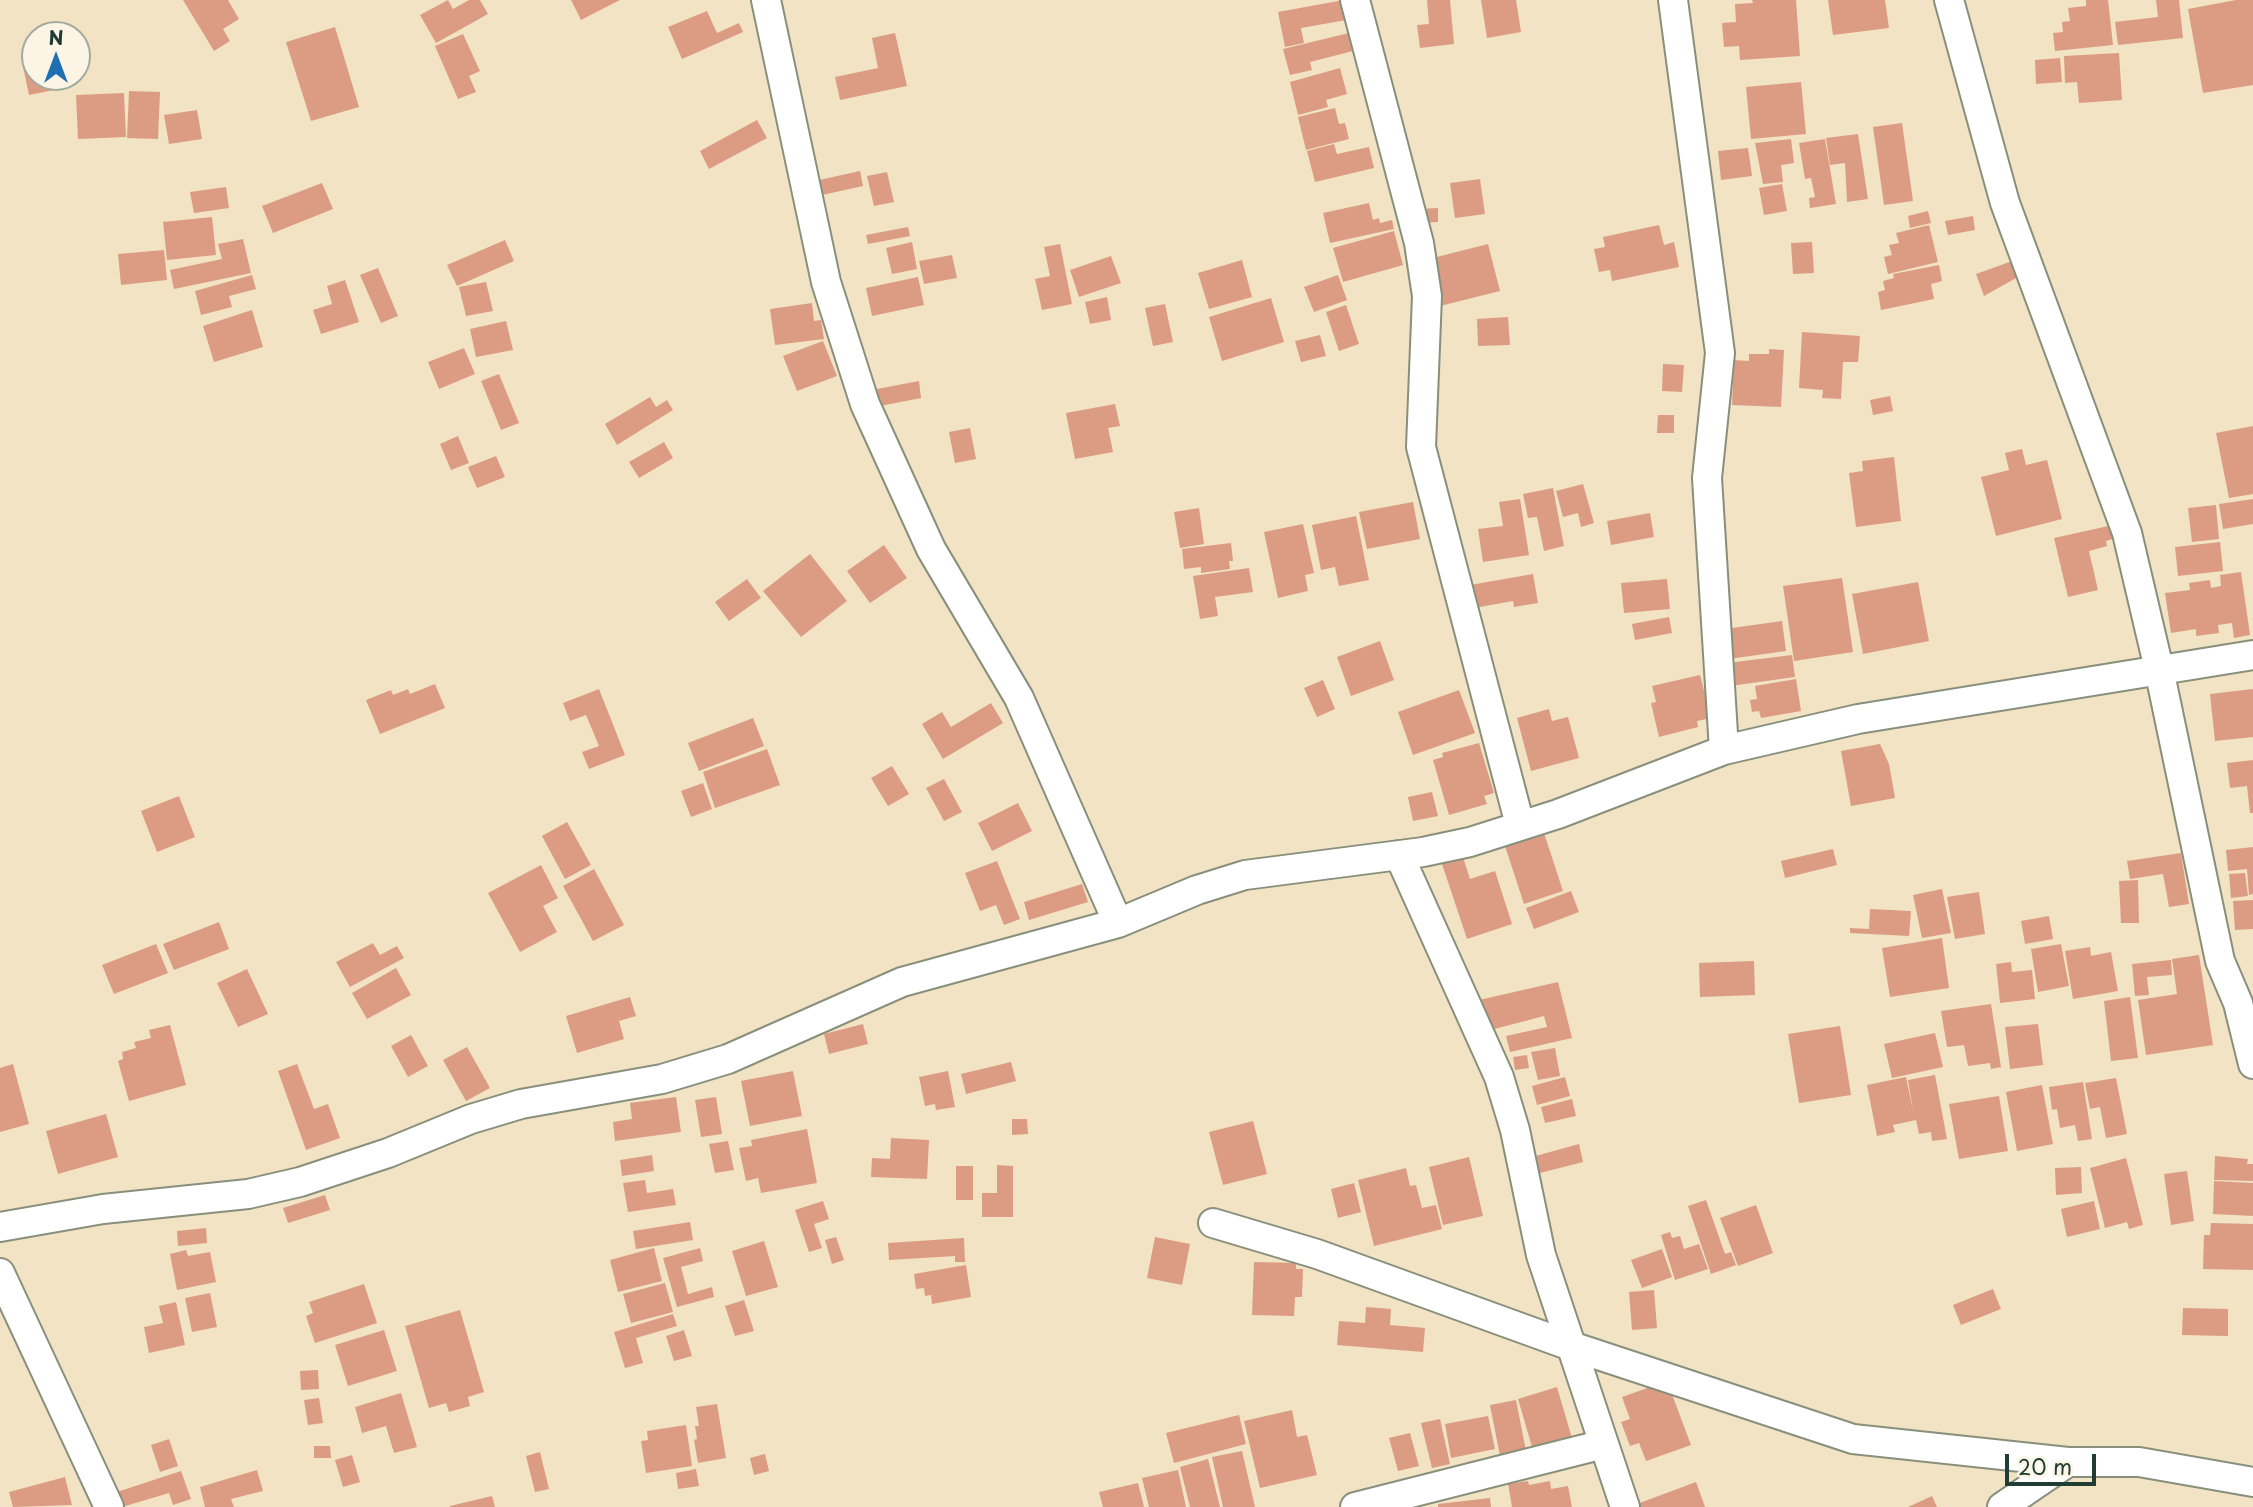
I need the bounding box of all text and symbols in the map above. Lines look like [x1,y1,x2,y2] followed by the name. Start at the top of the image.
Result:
[21,21,91,91] north arrow
[48,23,64,51] text: N
[2008,1440,2099,1484] scale bar
[2018,1450,2072,1482] text: 20 m

